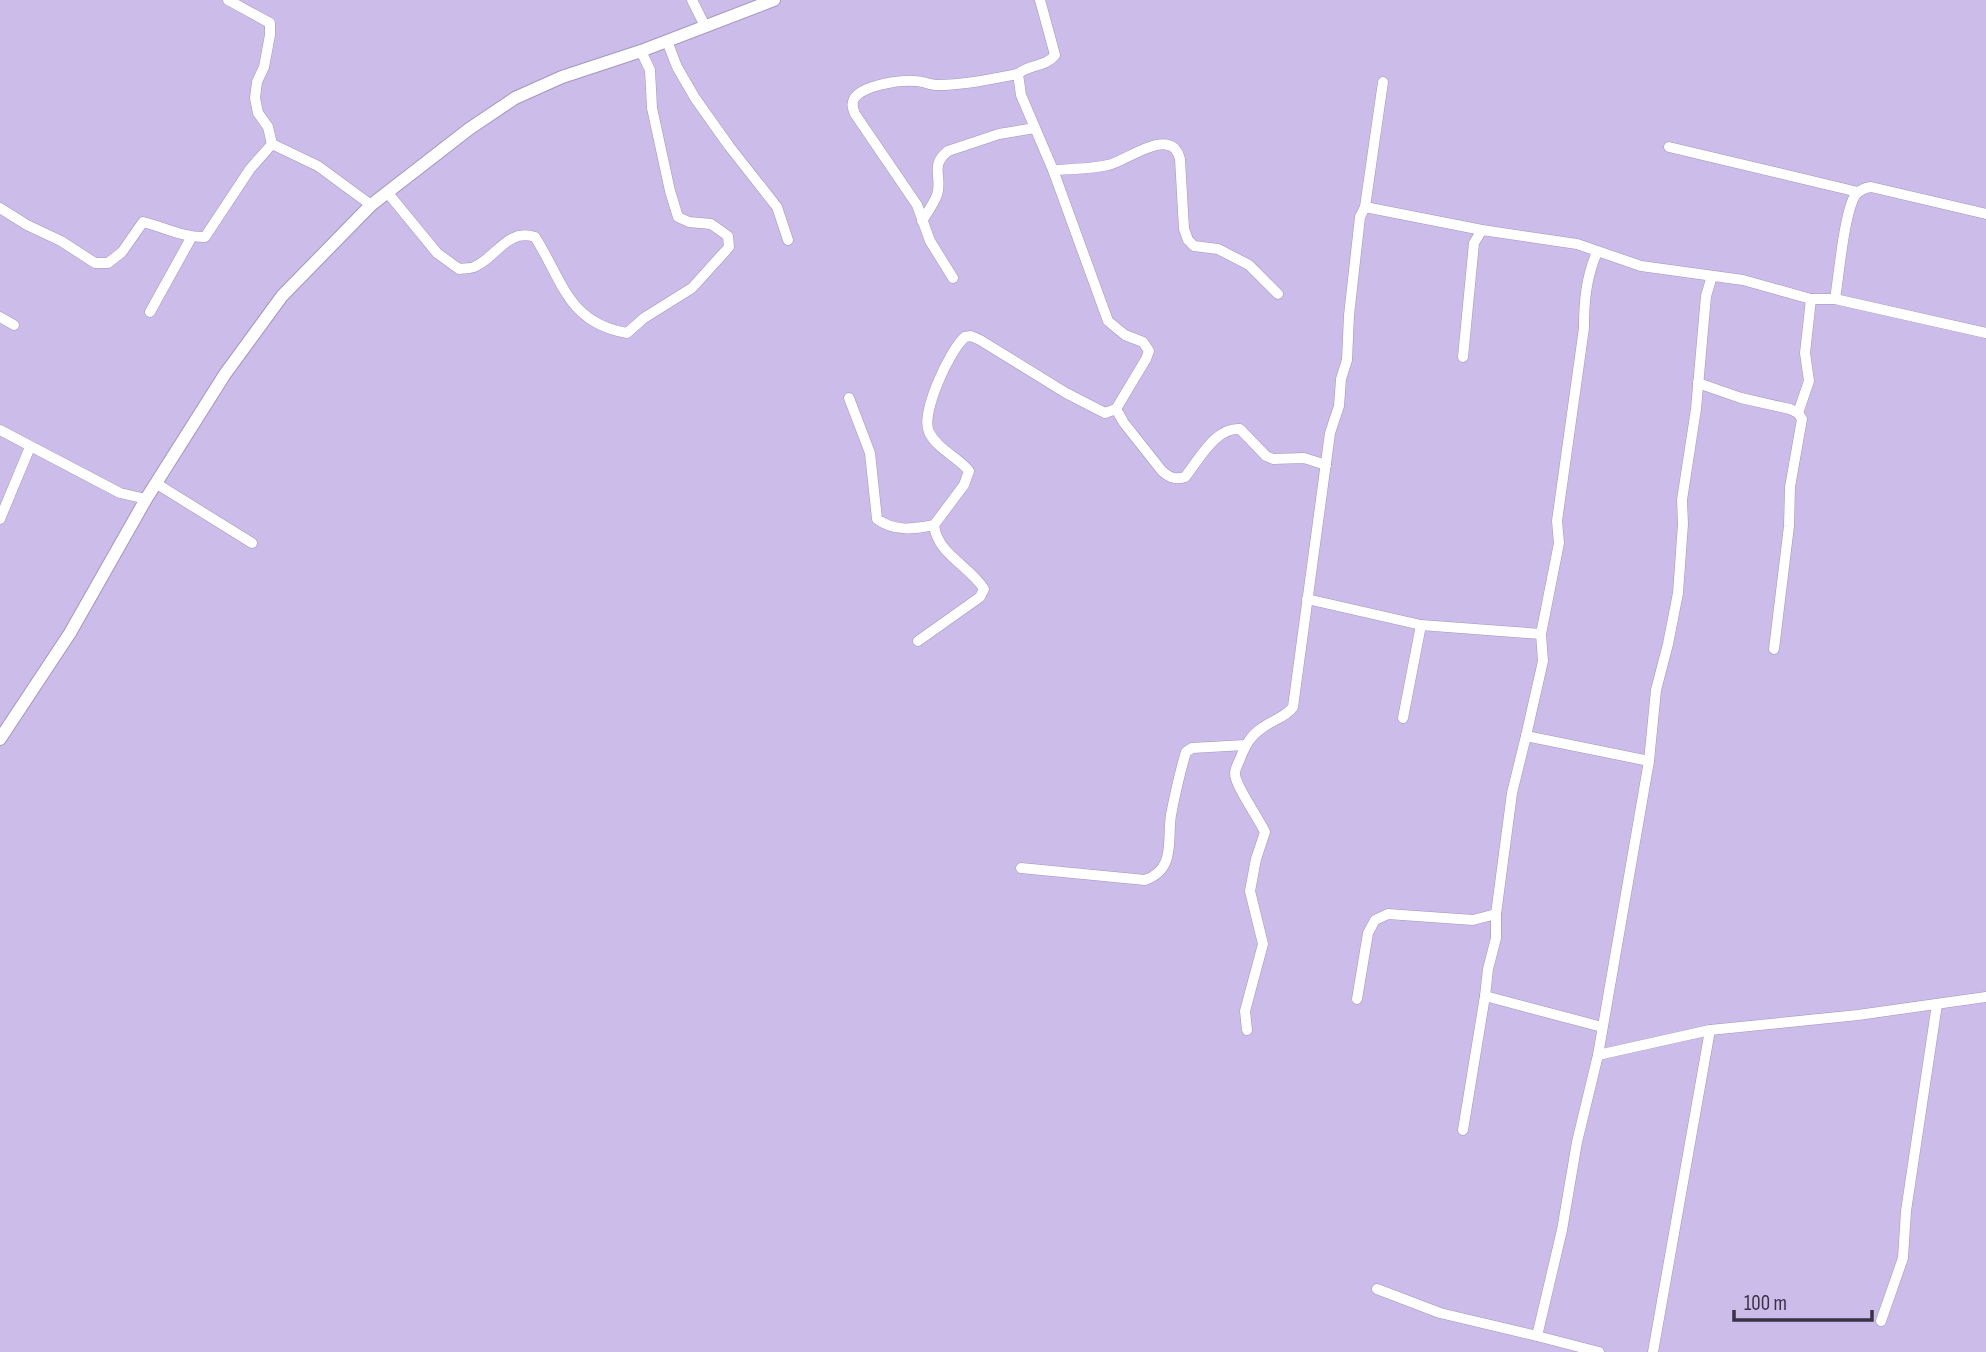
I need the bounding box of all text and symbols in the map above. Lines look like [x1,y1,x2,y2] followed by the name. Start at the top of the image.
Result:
[1734,1278,1872,1322] scale bar
[1744,1291,1787,1316] text: 100 m

